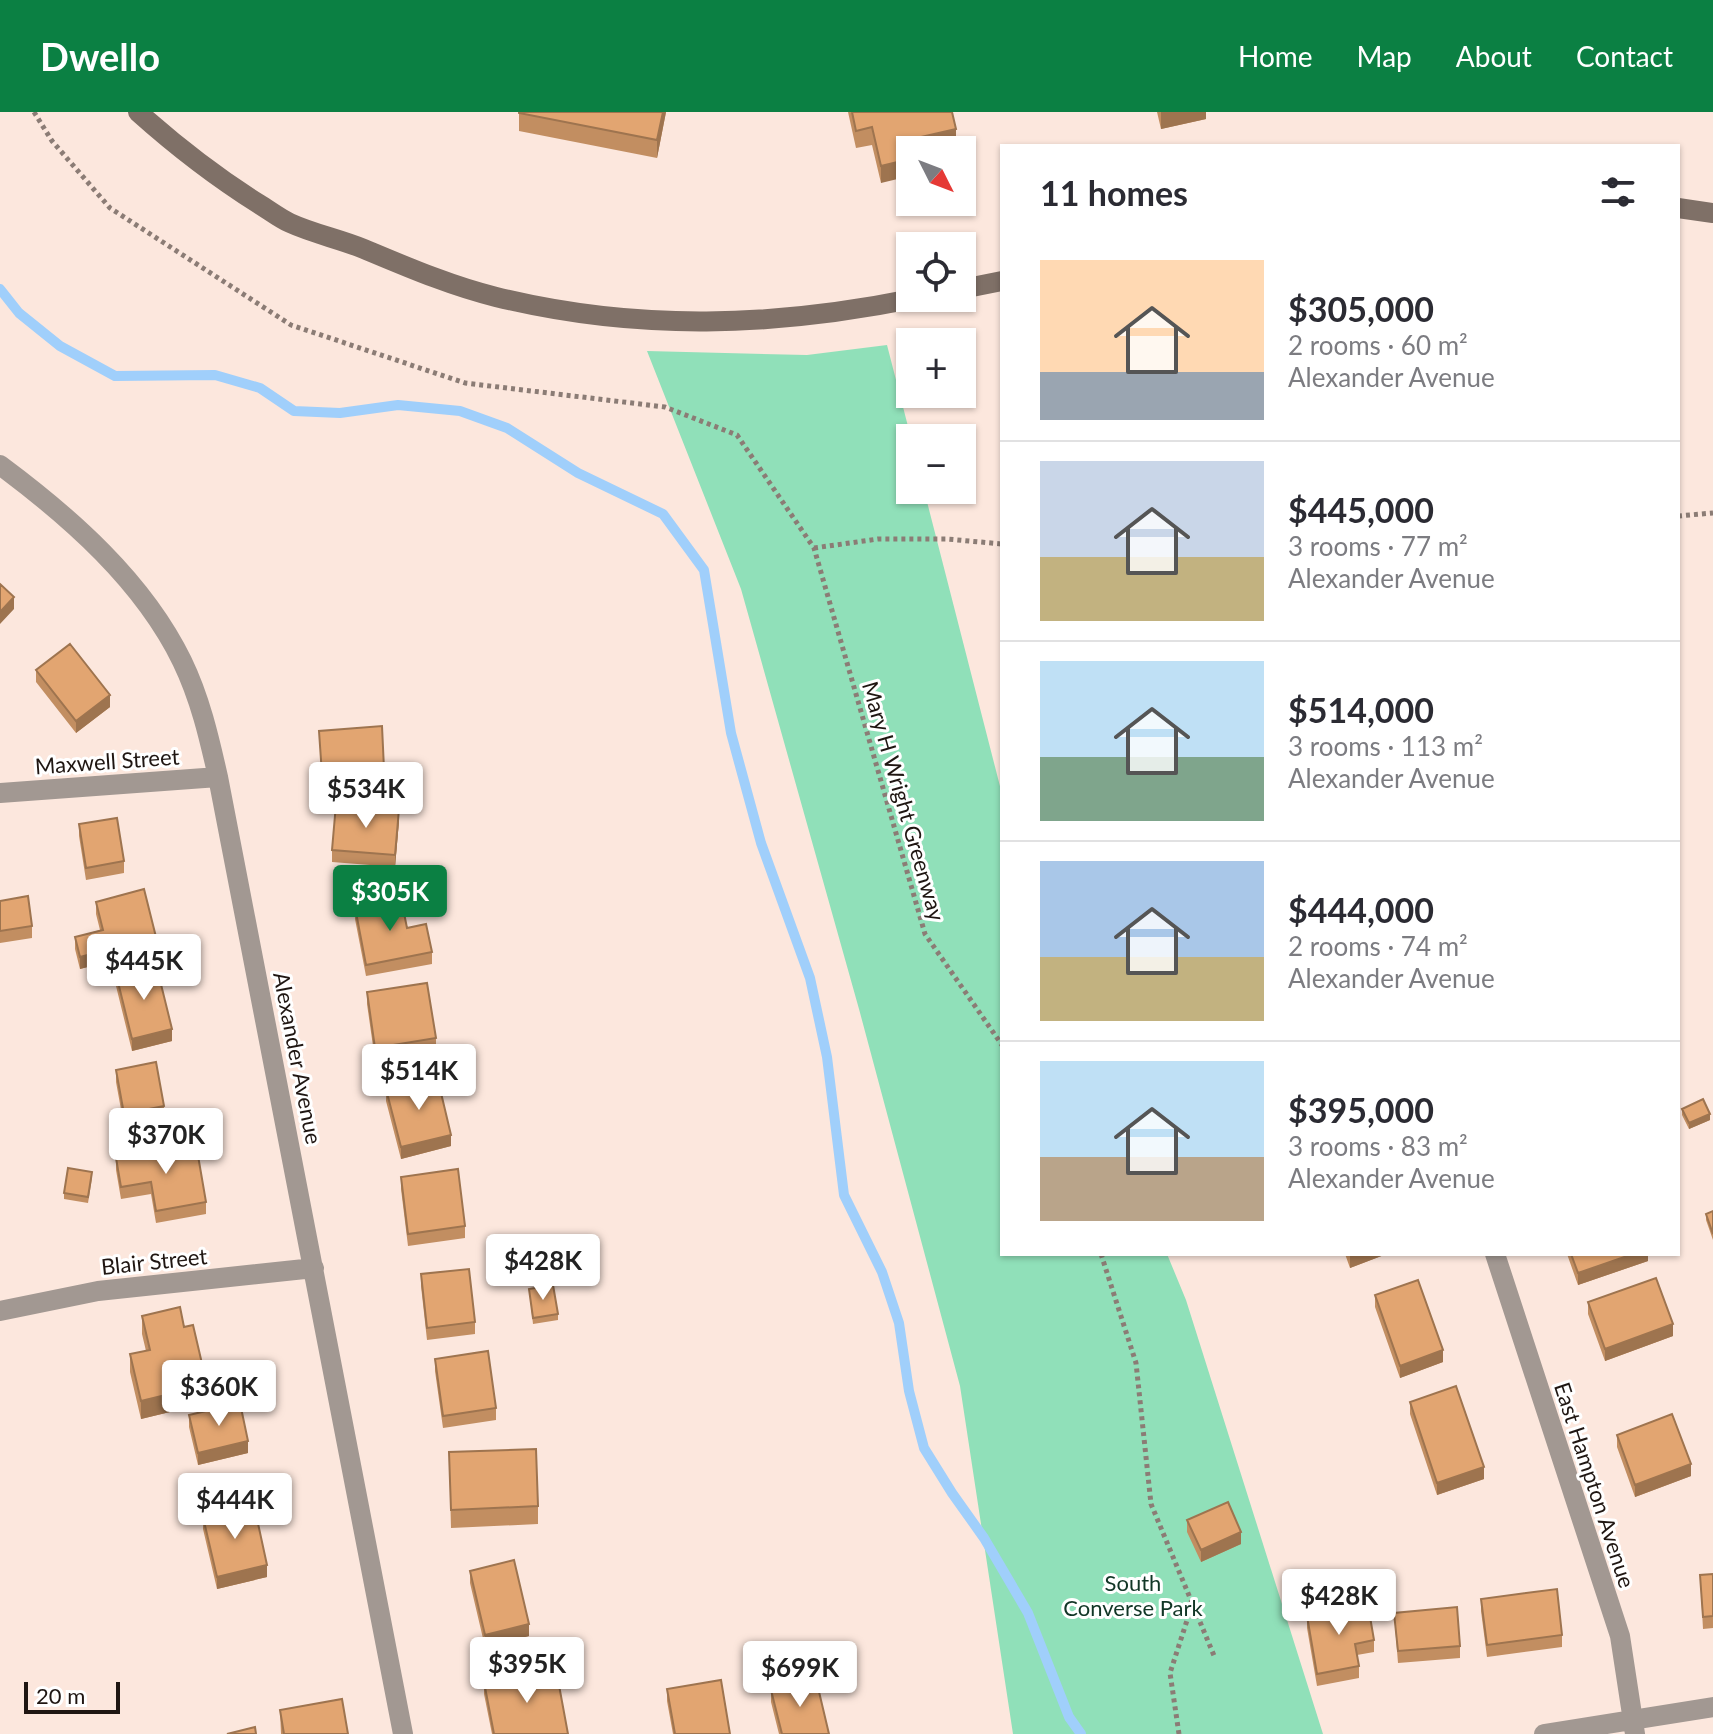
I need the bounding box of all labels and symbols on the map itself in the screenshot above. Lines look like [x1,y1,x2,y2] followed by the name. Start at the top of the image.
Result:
[896,136,976,216] north arrow
[857,678,951,924] street label: Mary H Wright Greenway
[34,742,180,780] street label: Maxwell Street
[310,762,422,830] pin: $534K
[334,865,446,933] pin: $305K
[88,934,200,1002] pin: $445K
[268,970,328,1146] street label: Alexander Avenue
[363,1044,475,1112] pin: $514K
[110,1108,222,1176] pin: $370K
[487,1234,599,1302] pin: $428K
[100,1242,208,1280] street label: Blair Street
[163,1360,275,1428] pin: $360K
[1549,1379,1641,1591] street label: East Hampton Avenue
[179,1473,291,1541] pin: $444K
[1063,1569,1203,1621] park label: South Converse Park
[1283,1569,1395,1637] pin: $428K
[471,1637,583,1705] pin: $395K
[744,1641,856,1709] pin: $699K
[24,1678,120,1714] scale bar

